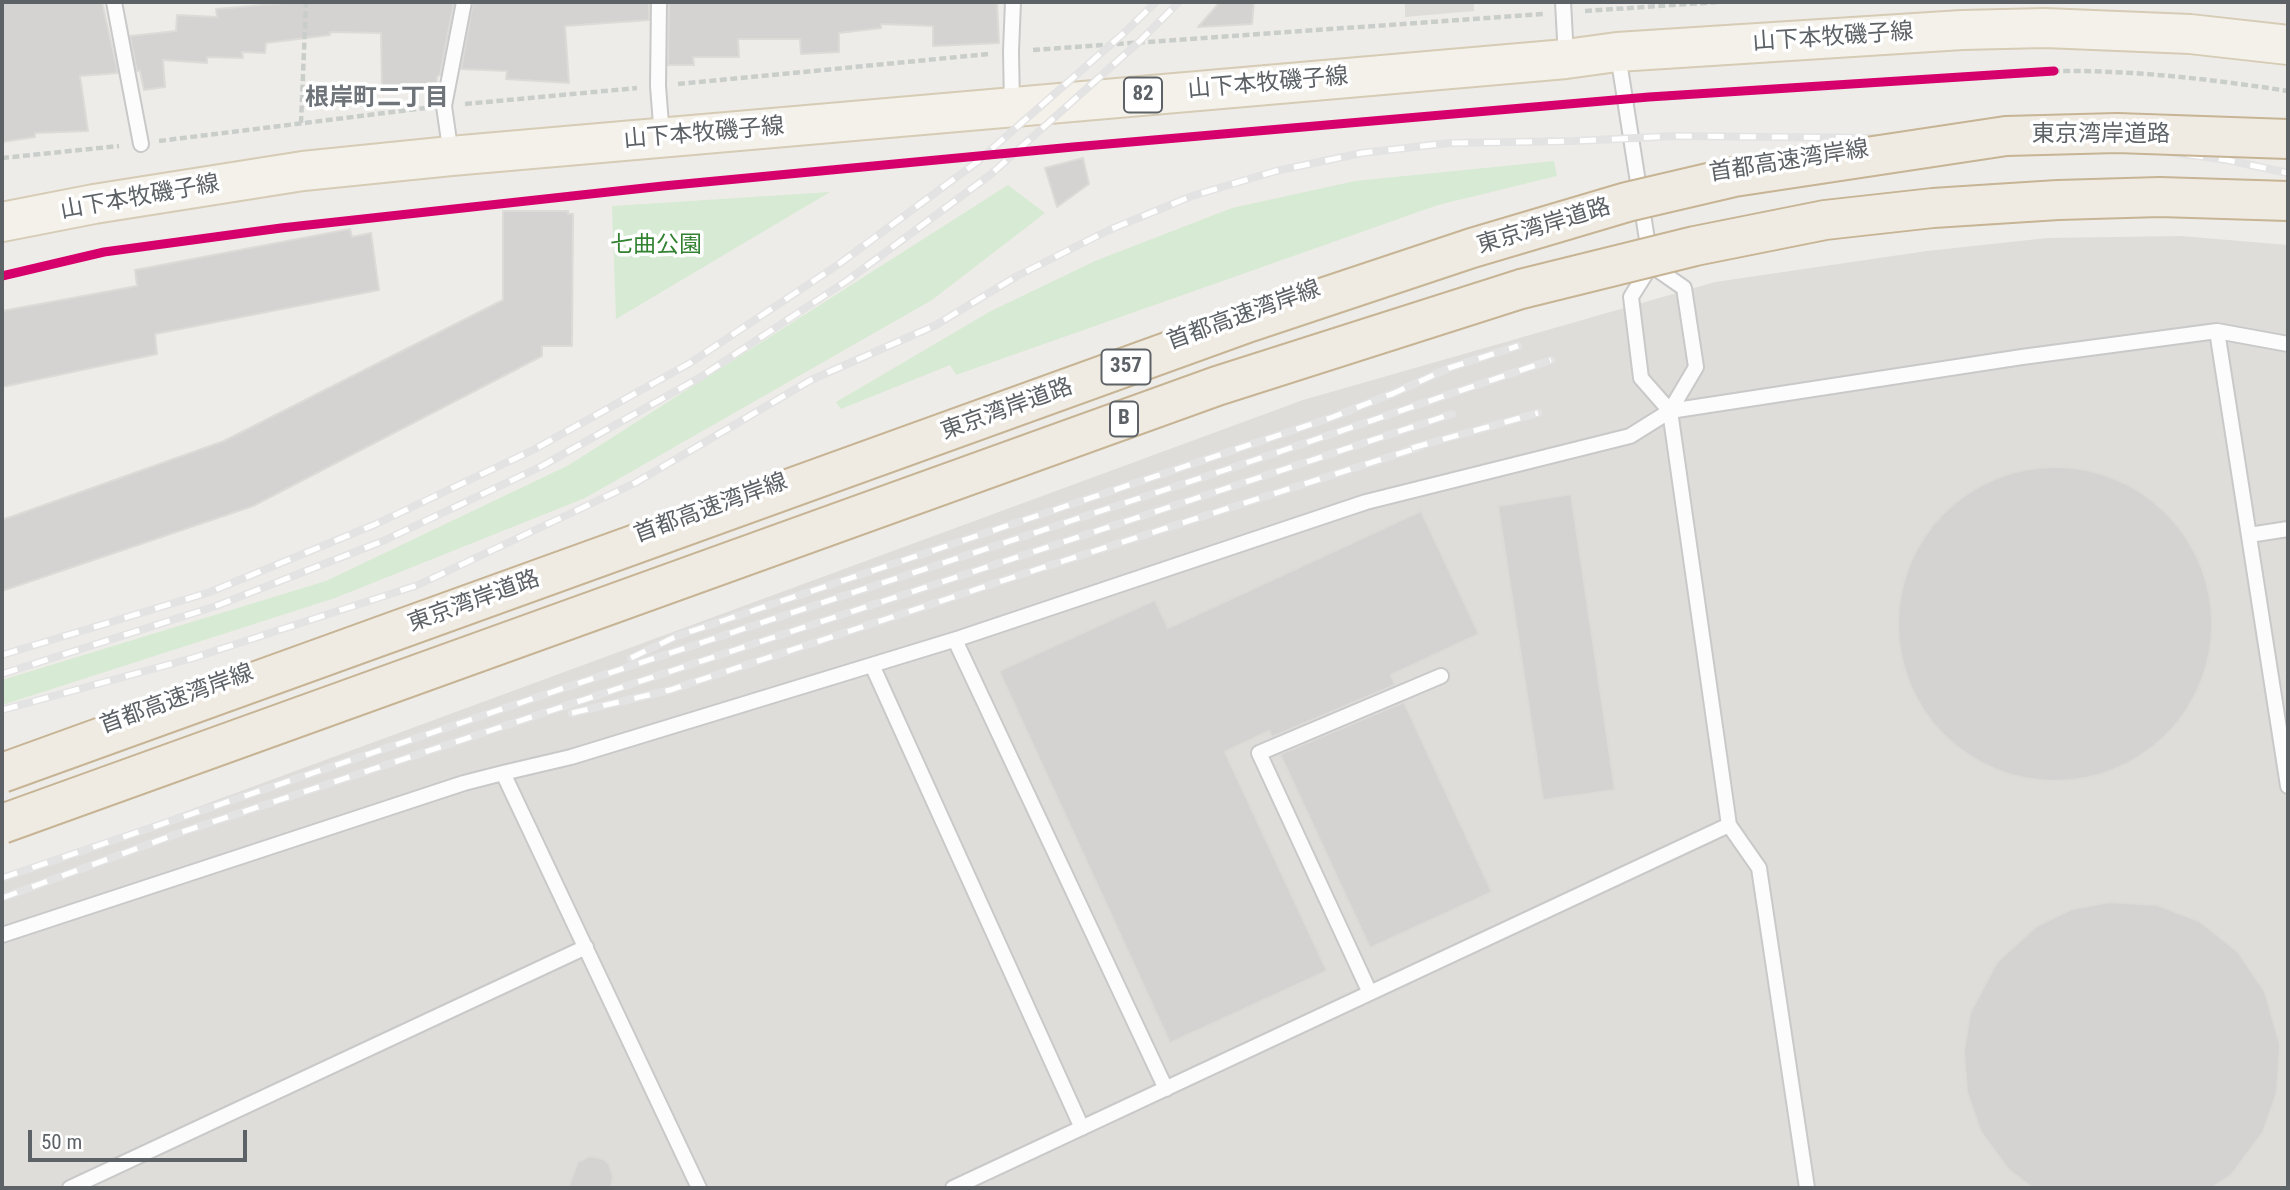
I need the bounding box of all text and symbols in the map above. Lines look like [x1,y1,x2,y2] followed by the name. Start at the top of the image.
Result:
[1752,19,1914,57] street label: 山下本牧磯子線
[1187,63,1349,105] street label: 山下本牧磯子線
[1124,78,1162,112] road number: 82
[305,85,449,113] district label: 根岸町二丁目
[623,113,785,155] street label: 山下本牧磯子線
[2032,121,2170,149] street label: 東京湾岸道路
[1707,136,1871,188] street label: 首都高速湾岸線
[58,170,222,226] street label: 山下本牧磯子線
[1474,194,1614,260] street label: 東京湾岸道路
[610,232,702,260] park label: 七曲公園
[1164,275,1324,357] street label: 首都高速湾岸線
[1102,350,1150,384] road number: 357
[937,373,1077,447] street label: 東京湾岸道路
[1110,402,1138,436] road number: B
[631,468,791,550] street label: 首都高速湾岸線
[404,565,544,639] street label: 東京湾岸道路
[97,659,257,741] street label: 首都高速湾岸線
[32,1116,250,1160] scale bar
[41,1130,82,1154] text: 50 m

